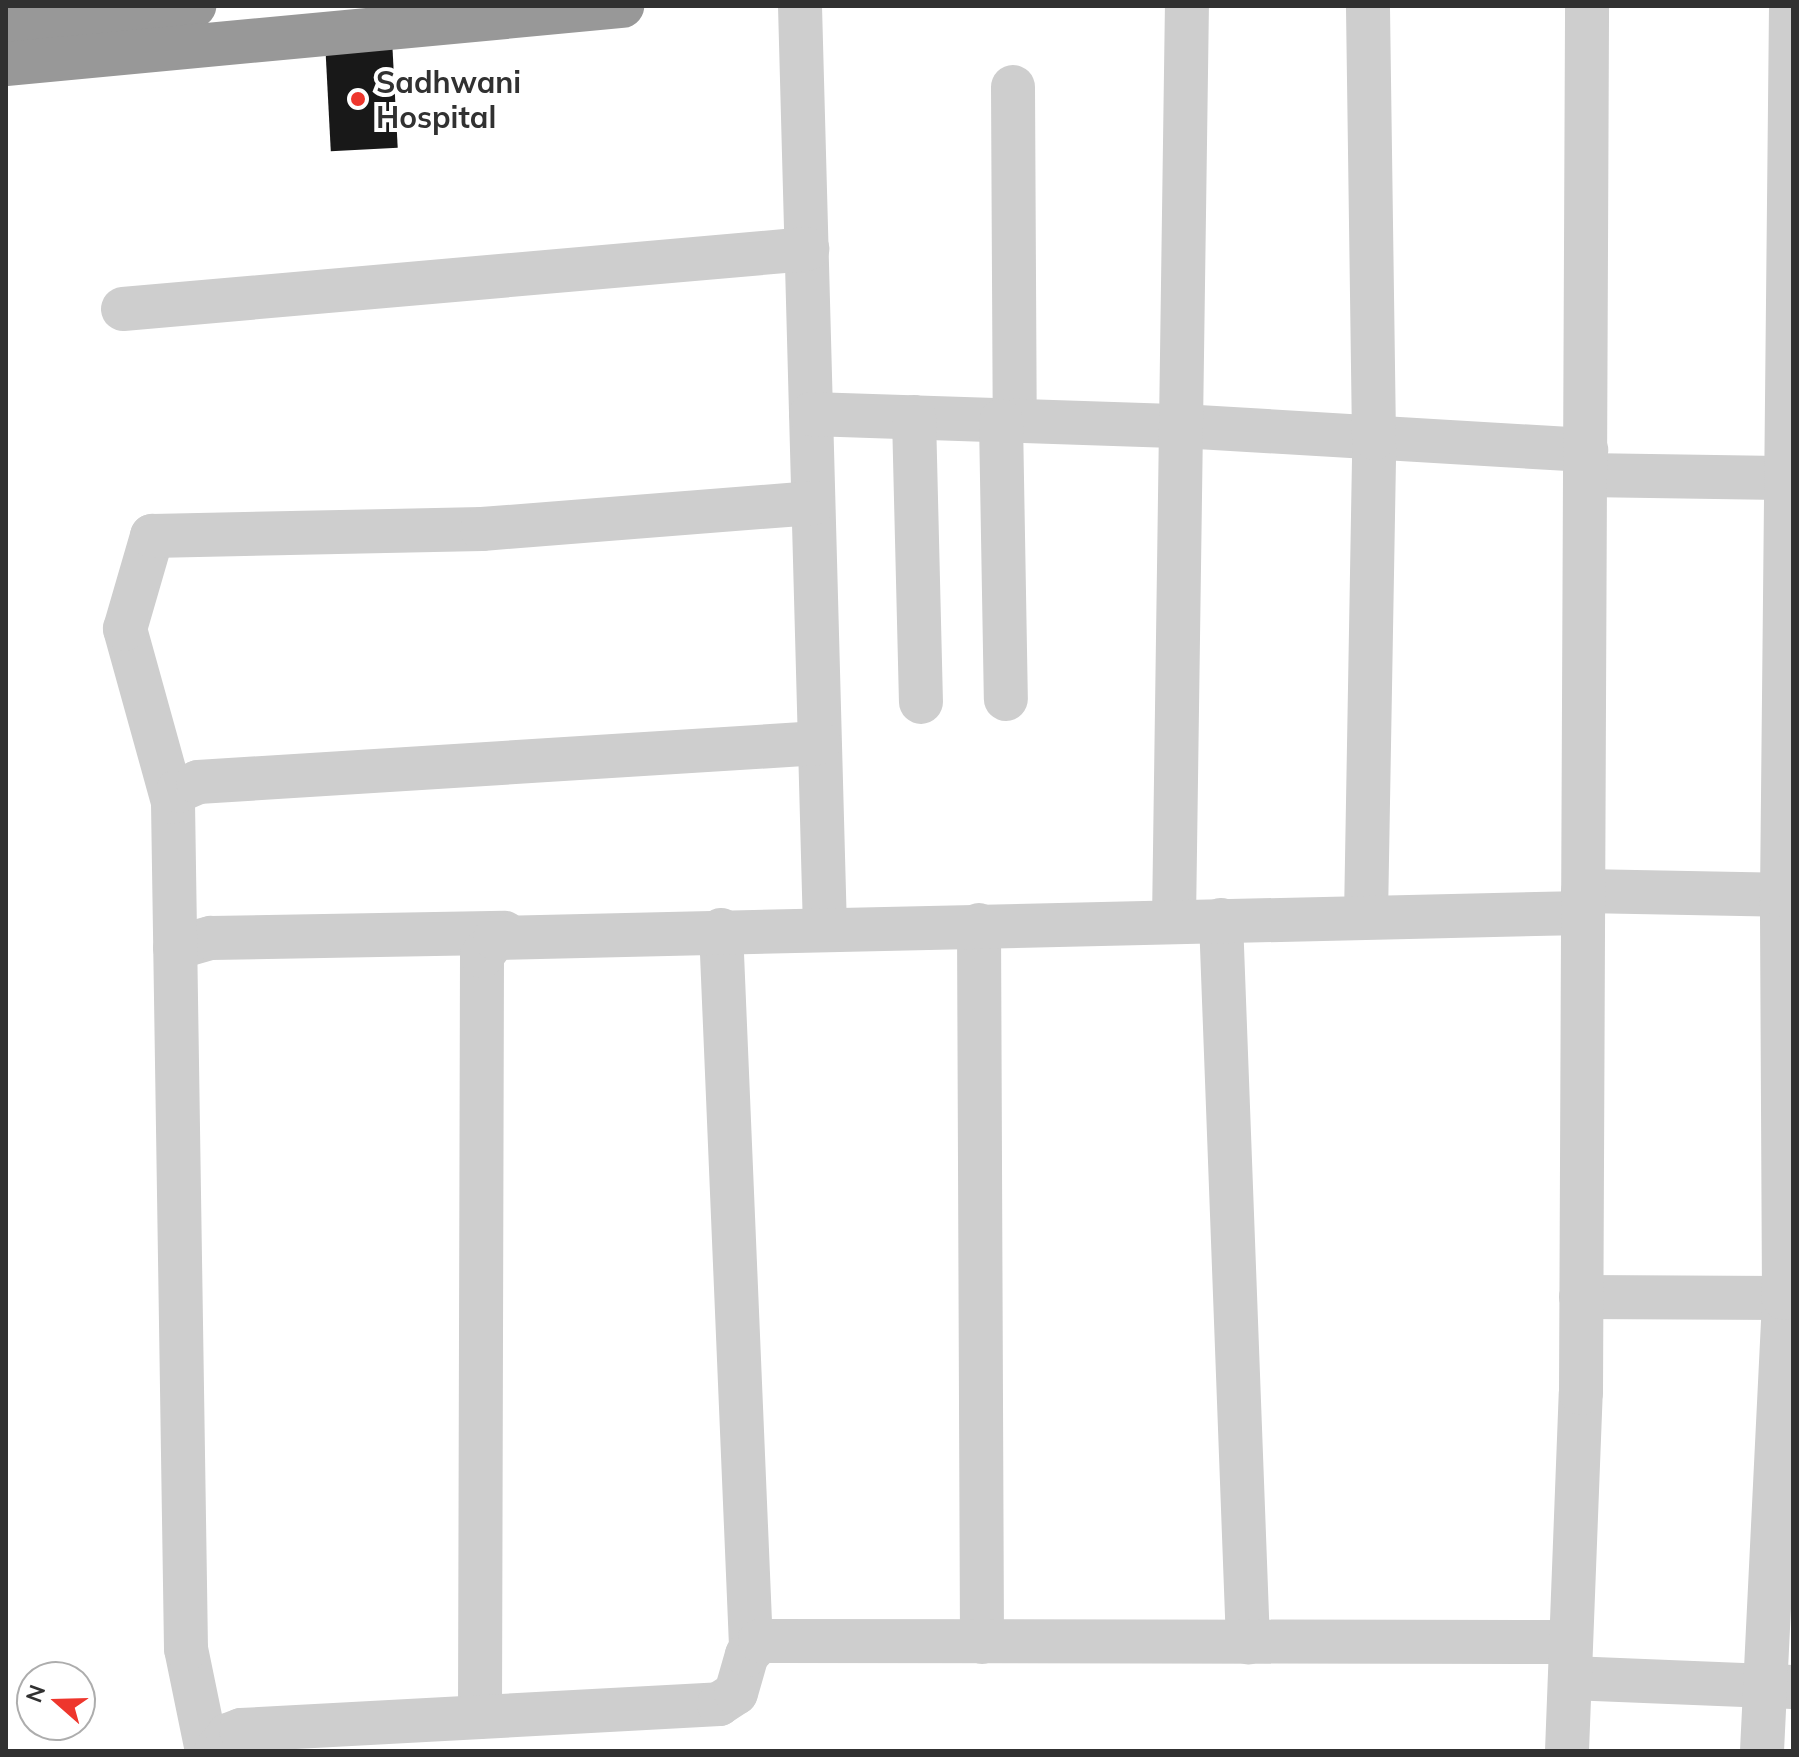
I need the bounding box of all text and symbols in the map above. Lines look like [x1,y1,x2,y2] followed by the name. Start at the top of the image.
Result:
[376,64,521,134] place label: Sadhwani Hospital
[347,88,369,110] marker: Sadhwani Hospital
[16,1661,96,1741] north arrow
[19,1681,51,1706] text: N

